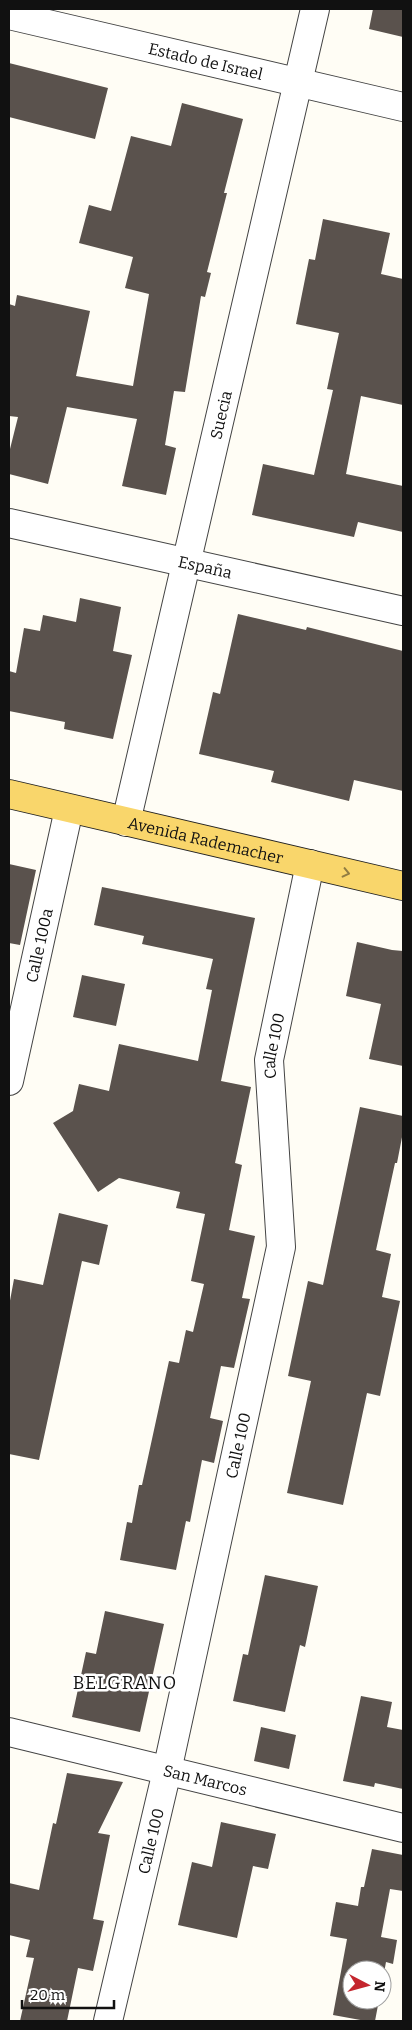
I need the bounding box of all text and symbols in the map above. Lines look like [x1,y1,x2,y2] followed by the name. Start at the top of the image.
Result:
[147,39,265,84] street label: Estado de Israel
[206,389,236,441] street label: Suecia
[176,552,234,583] street label: España
[126,813,285,868] street label: Avenida Rademacher
[342,867,351,878] one-way arrow
[22,906,57,984] street label: Calle 100a
[260,1011,289,1080] street label: Calle 100
[222,1411,255,1480] street label: Calle 100
[73,1672,177,1694] district label: BELGRANO
[161,1761,249,1800] street label: San Marcos
[134,1806,168,1876] street label: Calle 100
[342,1960,392,2010] north arrow
[22,1978,115,2010] scale bar
[370,1980,388,1993] text: N
[30,1986,66,2004] text: 20 m

